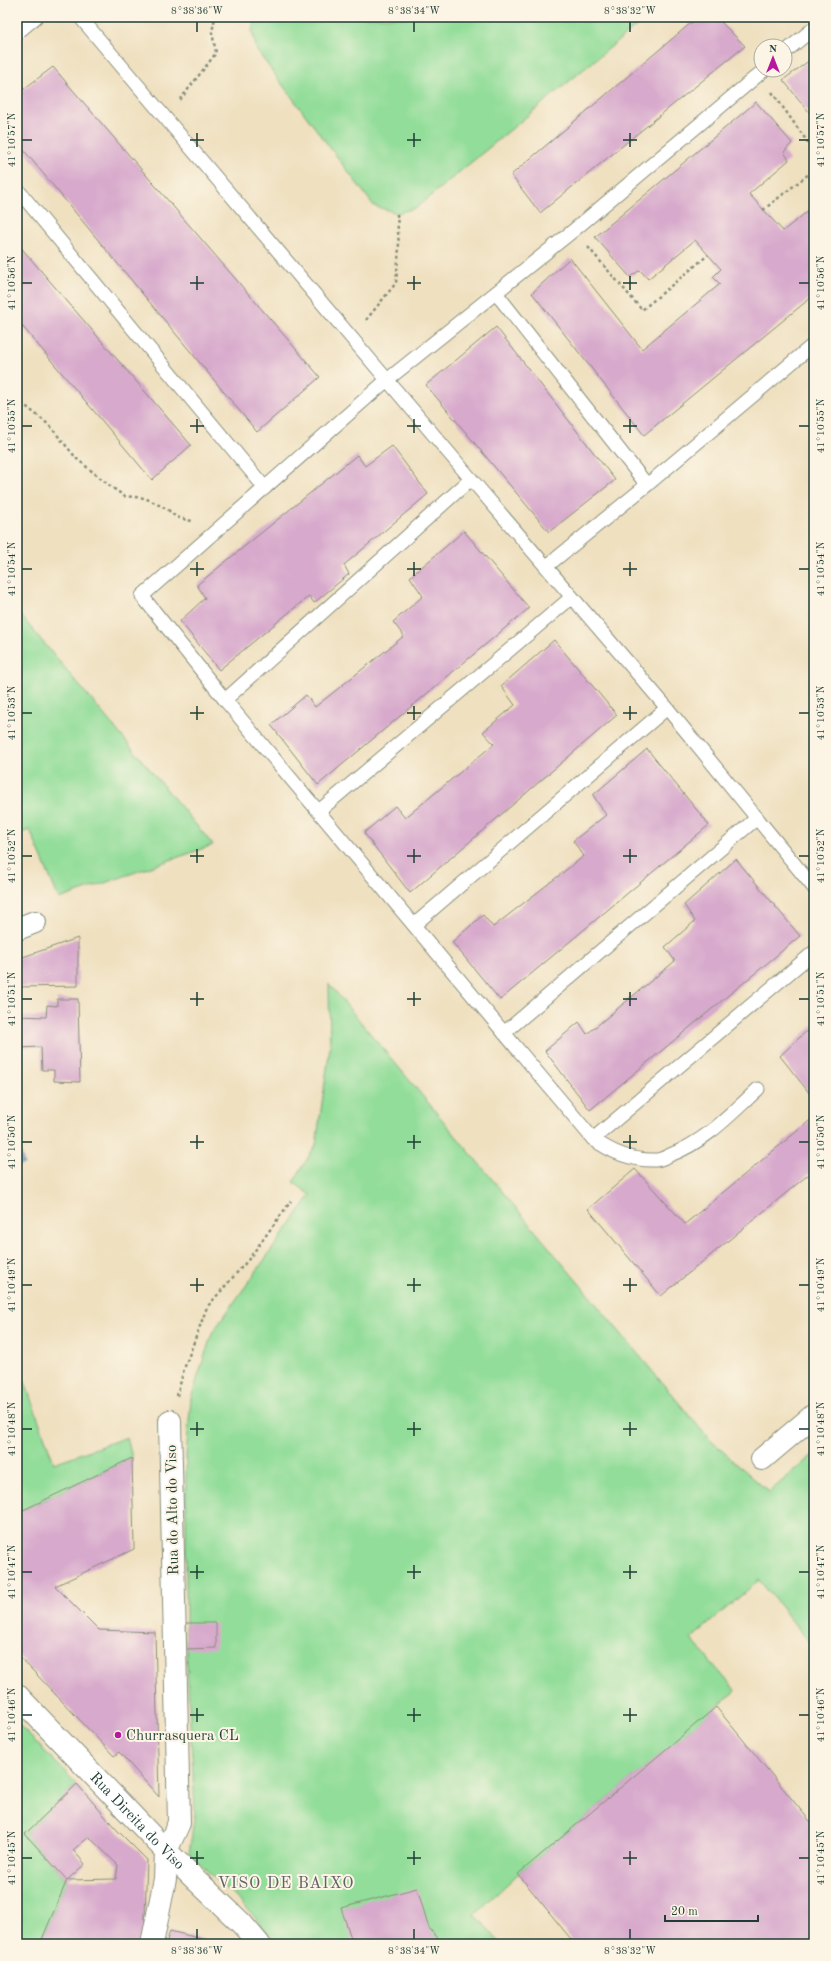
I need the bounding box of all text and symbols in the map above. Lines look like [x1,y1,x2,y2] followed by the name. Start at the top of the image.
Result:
[171,6,223,16] text: 8°38'36"W
[388,6,440,16] text: 8°38'34"W
[604,6,656,16] text: 8°38'32"W
[753,38,793,78] north arrow
[769,44,778,55] text: N
[7,112,17,167] text: 41°10'57"N
[816,112,826,167] text: 41°10'57"N
[7,255,17,310] text: 41°10'56"N
[816,255,826,310] text: 41°10'56"N
[7,398,17,453] text: 41°10'55"N
[816,398,826,453] text: 41°10'55"N
[7,541,17,596] text: 41°10'54"N
[816,541,826,596] text: 41°10'54"N
[7,685,17,740] text: 41°10'53"N
[816,685,826,740] text: 41°10'53"N
[7,828,17,883] text: 41°10'52"N
[816,828,826,883] text: 41°10'52"N
[7,971,17,1026] text: 41°10'51"N
[816,971,826,1026] text: 41°10'51"N
[7,1114,17,1169] text: 41°10'50"N
[816,1114,826,1169] text: 41°10'50"N
[7,1257,17,1312] text: 41°10'49"N
[816,1257,826,1312] text: 41°10'49"N
[7,1401,17,1456] text: 41°10'48"N
[816,1401,826,1456] text: 41°10'48"N
[165,1445,182,1575] street label: Rua do Alto do Viso
[7,1544,17,1599] text: 41°10'47"N
[816,1544,826,1599] text: 41°10'47"N
[7,1687,17,1742] text: 41°10'46"N
[816,1687,826,1742] text: 41°10'46"N
[126,1729,239,1744] place label: Churrasquera CL
[113,1730,123,1740] marker: Churrasquera CL
[86,1770,186,1873] street label: Rua Direita do Viso
[7,1830,17,1885] text: 41°10'45"N
[816,1830,826,1885] text: 41°10'45"N
[217,1876,355,1892] district label: VISO DE BAIXO
[665,1897,758,1923] scale bar
[671,1906,698,1918] text: 20 m
[171,1946,223,1956] text: 8°38'36"W
[388,1946,440,1956] text: 8°38'34"W
[604,1946,656,1956] text: 8°38'32"W

